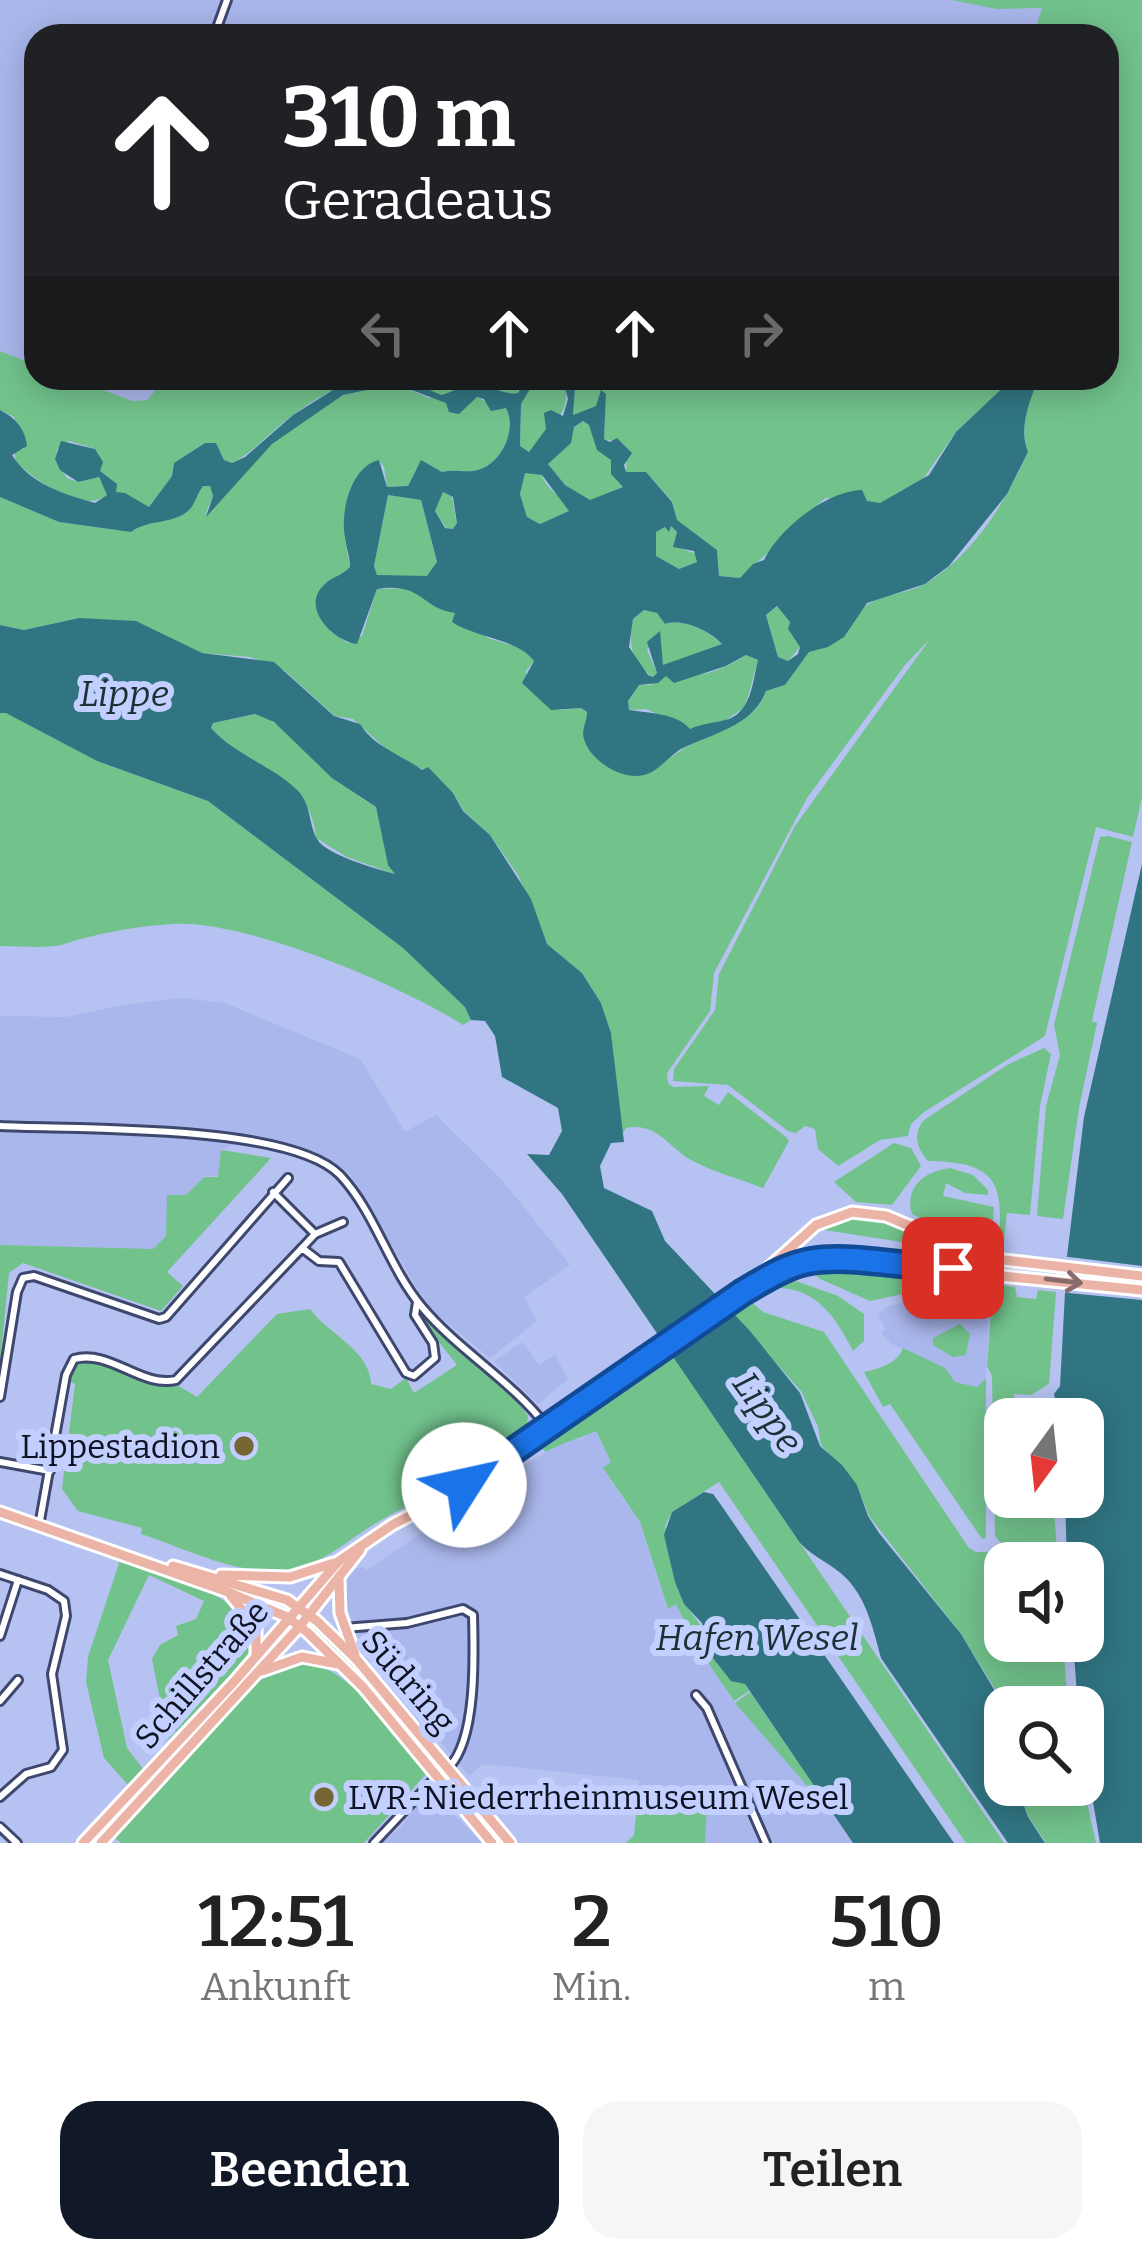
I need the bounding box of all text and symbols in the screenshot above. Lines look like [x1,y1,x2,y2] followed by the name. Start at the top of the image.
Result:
[282,67,515,168] text: 310 m
[84,72,240,228] icon: ahead
[282,169,553,233] text: Geradeaus
[350,300,416,366] icon: left
[476,300,542,366] icon: ahead
[602,300,668,366] icon: ahead
[728,300,794,366] icon: right
[79,672,169,716] water label: Lippe
[902,1217,1004,1319] pin
[920,1235,986,1301] icon: arrive
[1044,1270,1083,1292] one-way arrow
[723,1363,811,1462] water label: Lippe
[984,1398,1104,1518] north arrow
[984,1398,1104,1806] map controls
[401,1422,527,1548] position arrow
[20,1427,220,1467] place label: Lippestadion
[231,1433,257,1459] marker: Lippestadion
[984,1542,1104,1662] button: sound
[126,1592,277,1757] street label: Schillstraße
[655,1616,859,1660] water label: Hafen Wesel
[353,1622,464,1741] street label: Südring
[984,1686,1104,1806] button: search
[348,1778,849,1818] place label: LVR-Niederrheinmuseum Wesel
[311,1784,337,1810] marker: LVR-Niederrheinmuseum Wesel
[198,1879,354,1965] text: 12:51
[571,1879,612,1965] text: 2
[829,1879,944,1965] text: 510
[201,1964,351,2010] text: Ankunft
[552,1964,631,2010] text: Min.
[868,1964,905,2010] text: m
[60,2101,559,2239] button: Beenden
[583,2101,1082,2239] button: Teilen

